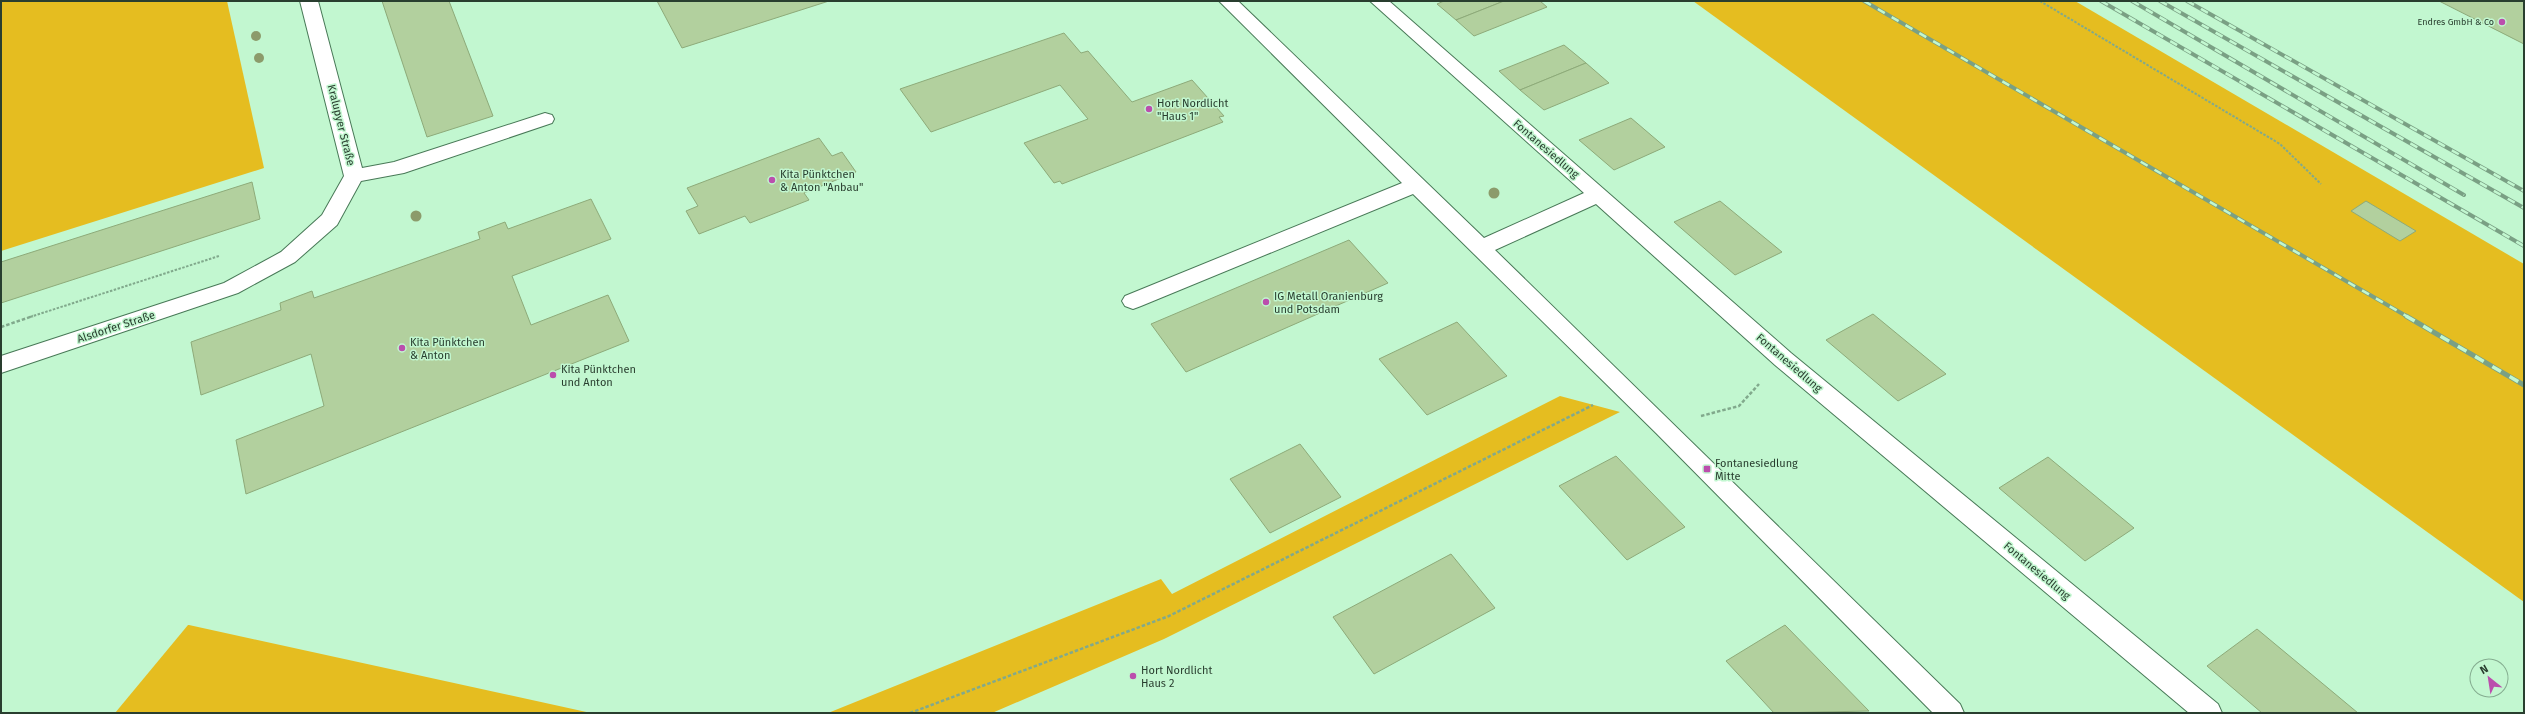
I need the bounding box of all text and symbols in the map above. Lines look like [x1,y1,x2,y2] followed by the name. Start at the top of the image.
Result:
[2418,17,2494,27] place label: Endres GmbH & Co
[2497,17,2507,27] marker: Endres GmbH & Co
[325,83,357,167] street label: Kralupyer Straße
[1157,97,1228,123] place label: Hort Nordlicht "Haus 1"
[1144,104,1154,114] marker: Hort Nordlicht "Haus 1"
[1510,117,1582,181] street label: Fontanesiedlung
[780,168,863,194] place label: Kita Pünktchen & Anton "Anbau"
[767,175,777,185] marker: Kita Pünktchen & Anton "Anbau"
[1274,290,1383,316] place label: IG Metall Oranienburg und Potsdam
[1261,297,1271,307] marker: IG Metall Oranienburg und Potsdam
[75,308,157,346] street label: Alsdorfer Straße
[1753,331,1825,395] street label: Fontanesiedlung
[410,336,485,362] place label: Kita Pünktchen & Anton
[397,343,407,353] marker: Kita Pünktchen & Anton
[561,363,636,389] place label: Kita Pünktchen und Anton
[548,370,558,380] marker: Kita Pünktchen und Anton
[1715,457,1798,483] place label: Fontanesiedlung Mitte
[1702,464,1712,474] marker: Fontanesiedlung Mitte
[2001,539,2073,603] street label: Fontanesiedlung
[2469,658,2509,698] north arrow
[2478,662,2491,677] text: N
[1141,664,1212,690] place label: Hort Nordlicht Haus 2
[1128,671,1138,681] marker: Hort Nordlicht Haus 2

